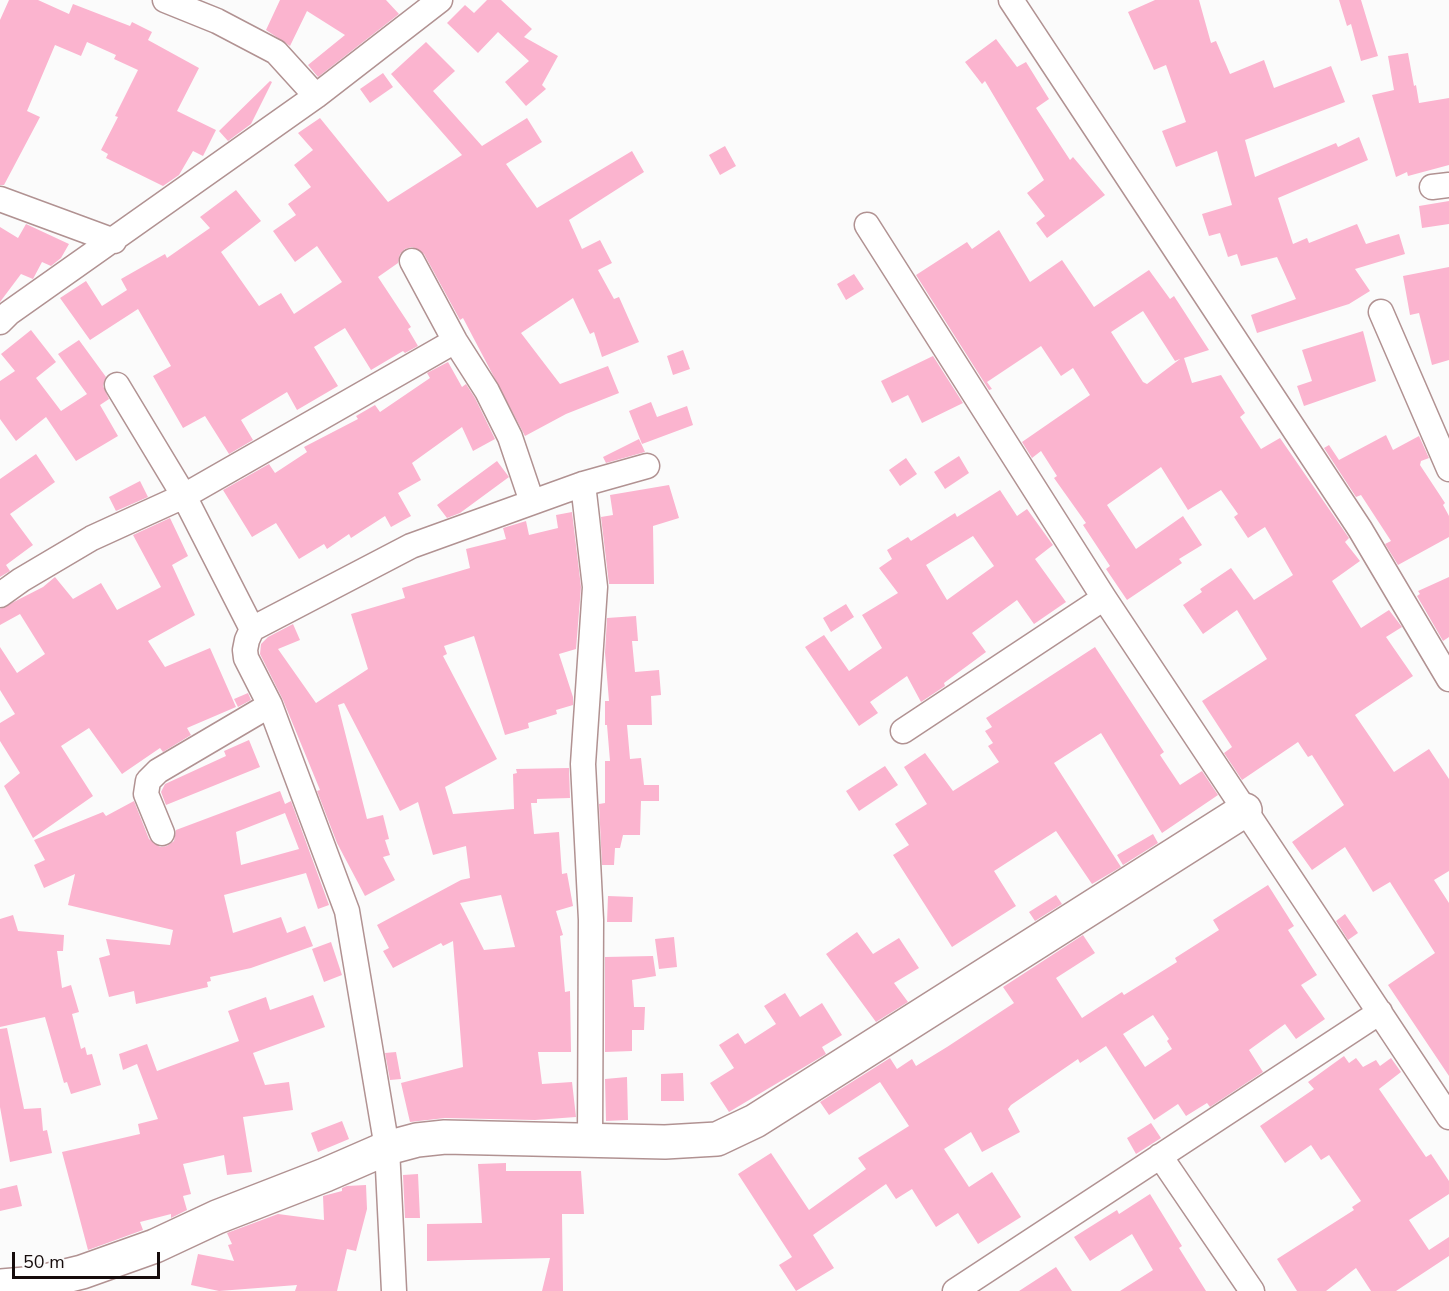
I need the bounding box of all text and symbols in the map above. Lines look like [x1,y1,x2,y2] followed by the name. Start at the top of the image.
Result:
[15,1240,164,1278] scale bar
[23,1250,65,1274] text: 50 m

